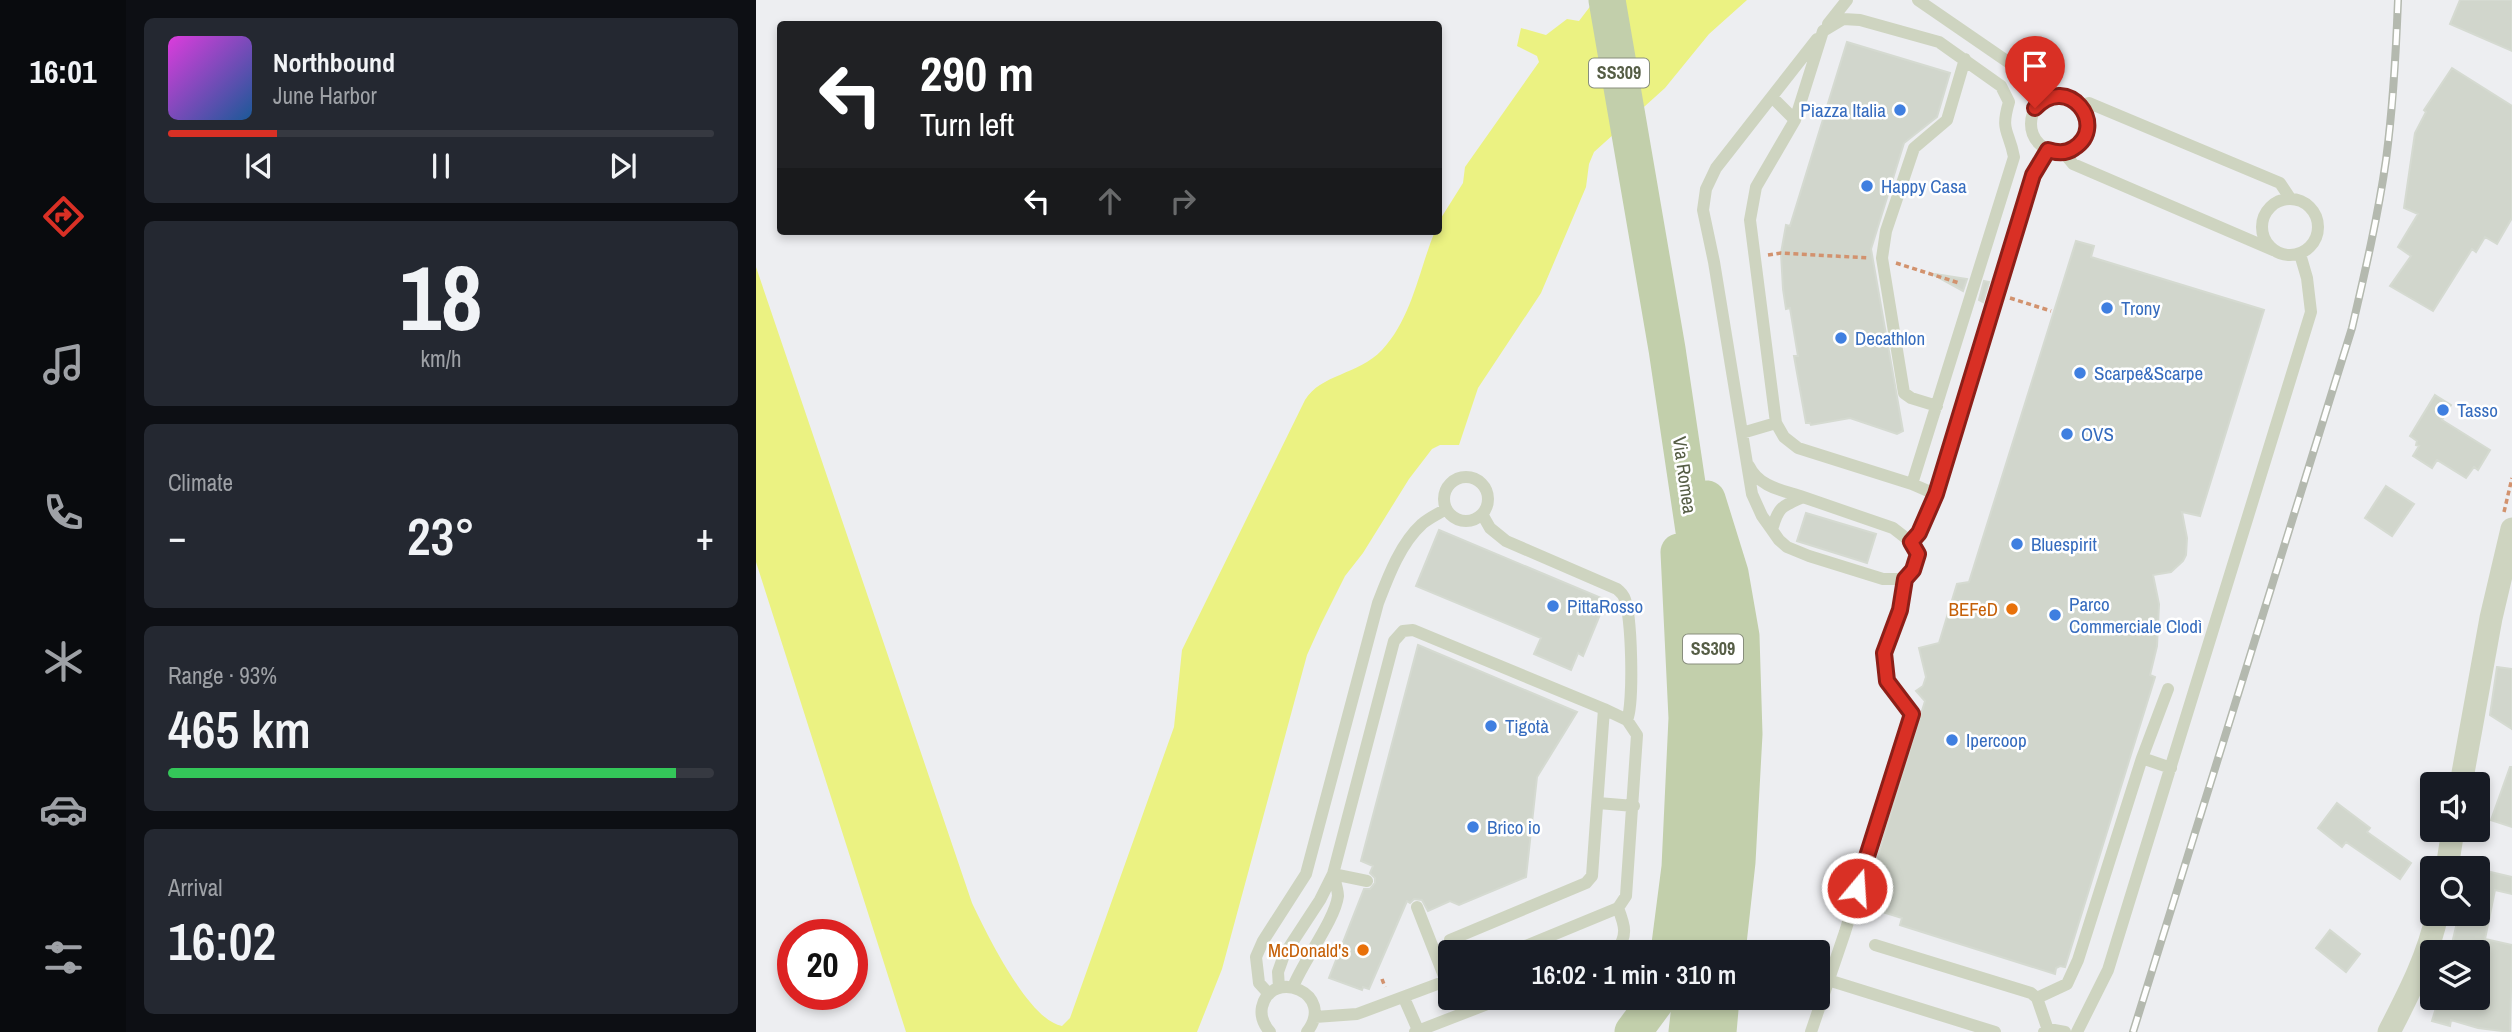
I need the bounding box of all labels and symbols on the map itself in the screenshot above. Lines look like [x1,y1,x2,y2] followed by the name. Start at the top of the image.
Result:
[2005,36,2065,108] pin
[1589,58,1649,88] road number: SS309
[1800,97,1886,123] place label: Piazza Italia
[1892,102,1908,118] marker: Piazza Italia
[1881,173,1967,199] place label: Happy Casa
[1859,178,1875,194] marker: Happy Casa
[2121,295,2160,321] place label: Trony
[2099,300,2115,316] marker: Trony
[1855,325,1925,351] place label: Decathlon
[1833,330,1849,346] marker: Decathlon
[2094,360,2203,386] place label: Scarpe&Scarpe
[2072,365,2088,381] marker: Scarpe&Scarpe
[2457,397,2498,423] place label: Tasso
[2435,402,2451,418] marker: Tasso
[2081,421,2114,447] place label: OVS
[2059,426,2075,442] marker: OVS
[1667,435,1703,516] street label: Via Romea
[2031,531,2097,557] place label: Bluespirit
[2009,536,2025,552] marker: Bluespirit
[2069,591,2202,639] place label: Parco Commerciale Clodì
[1567,593,1643,619] place label: PittaRosso
[1949,596,1998,622] place label: BEFeD
[1545,598,1561,614] marker: PittaRosso
[2004,601,2020,617] marker: BEFeD
[2047,607,2063,623] marker: Parco Commerciale Clodì
[1683,634,1743,664] road number: SS309
[1505,713,1549,739] place label: Tigotà
[1483,718,1499,734] marker: Tigotà
[1966,727,2027,753] place label: Ipercoop
[1944,732,1960,748] marker: Ipercoop
[1487,814,1541,840] place label: Brico io
[1465,819,1481,835] marker: Brico io
[1820,851,1894,925] position arrow
[777,919,868,1010] speed limit sign: 20
[1268,937,1349,963] place label: McDonald's
[1355,942,1371,958] marker: McDonald's

